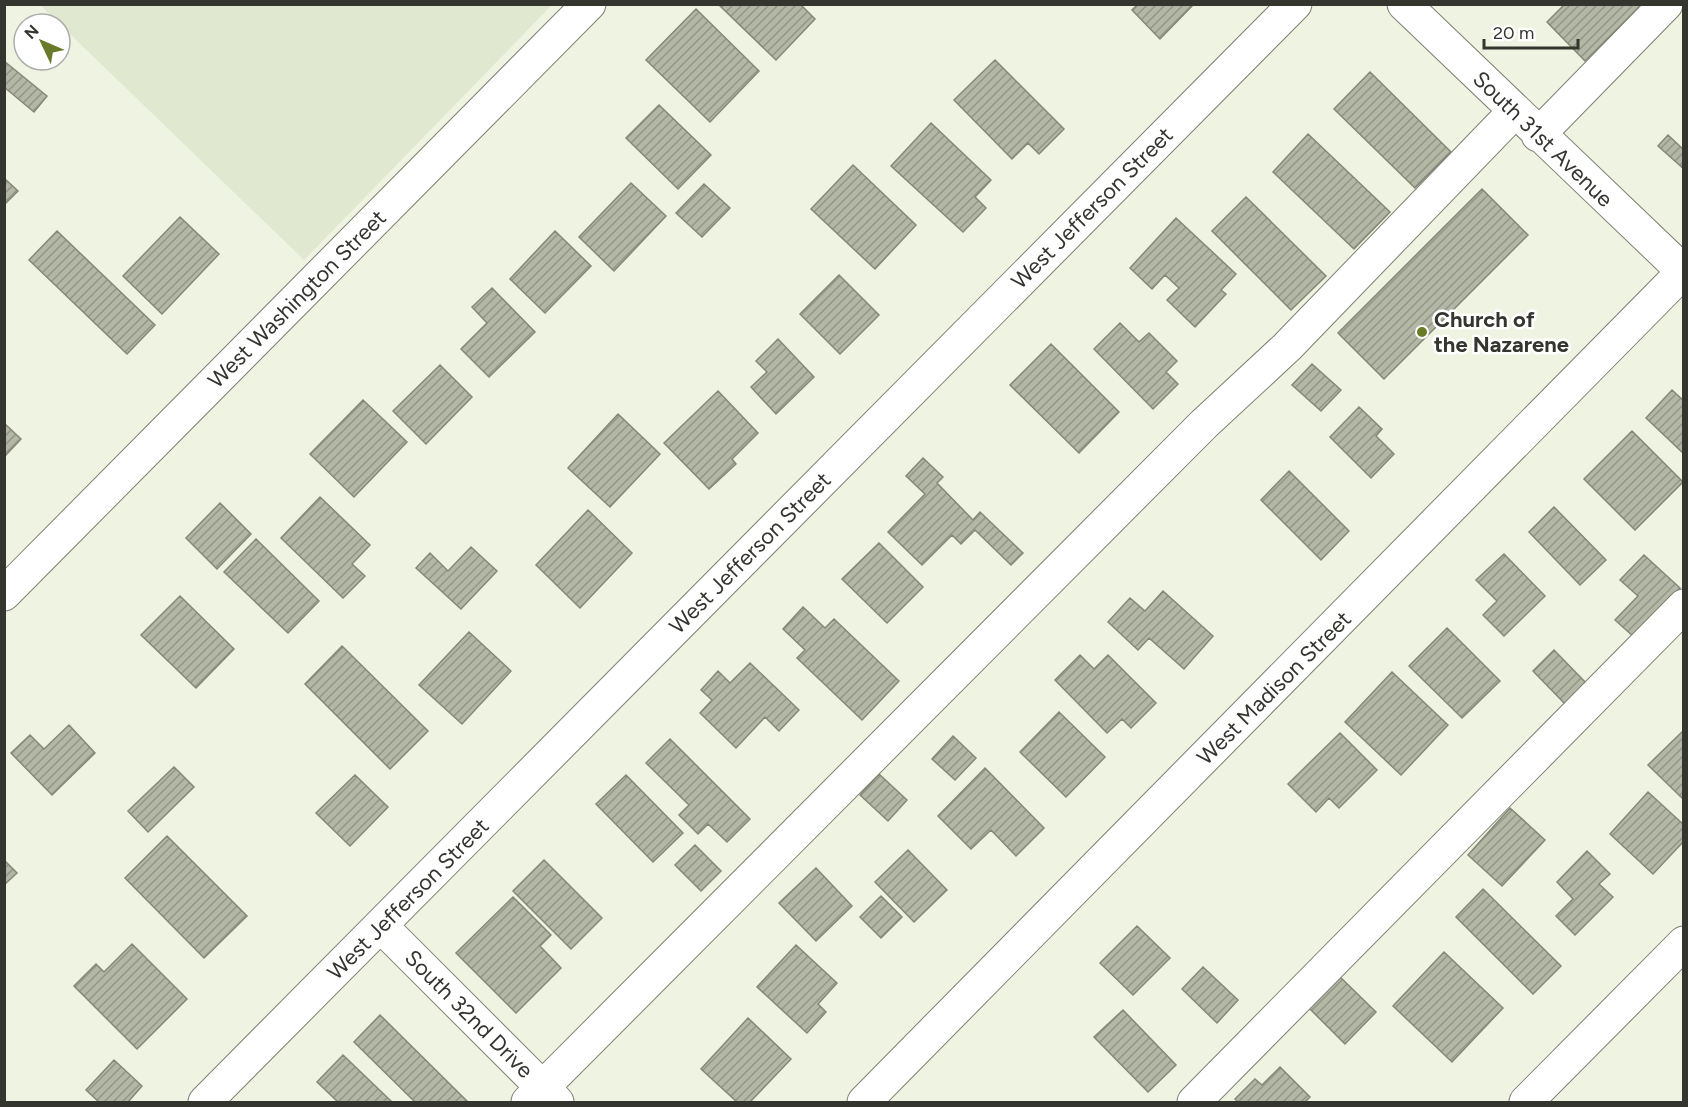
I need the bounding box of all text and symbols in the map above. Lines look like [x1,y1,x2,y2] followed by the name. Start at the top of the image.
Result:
[12,12,72,72] north arrow
[1484,12,1578,50] scale bar
[20,21,43,43] text: N
[1493,22,1534,44] text: 20 m
[1467,65,1619,213] street label: South 31st Avenue
[1006,122,1178,294] street label: West Jefferson Street
[202,204,392,394] street label: West Washington Street
[1434,306,1569,358] place label: Church of the Nazarene
[1415,325,1429,339] marker: Church of the Nazarene
[664,467,836,639] street label: West Jefferson Street
[1191,605,1357,771] street label: West Madison Street
[322,813,494,985] street label: West Jefferson Street
[399,944,539,1084] street label: South 32nd Drive

